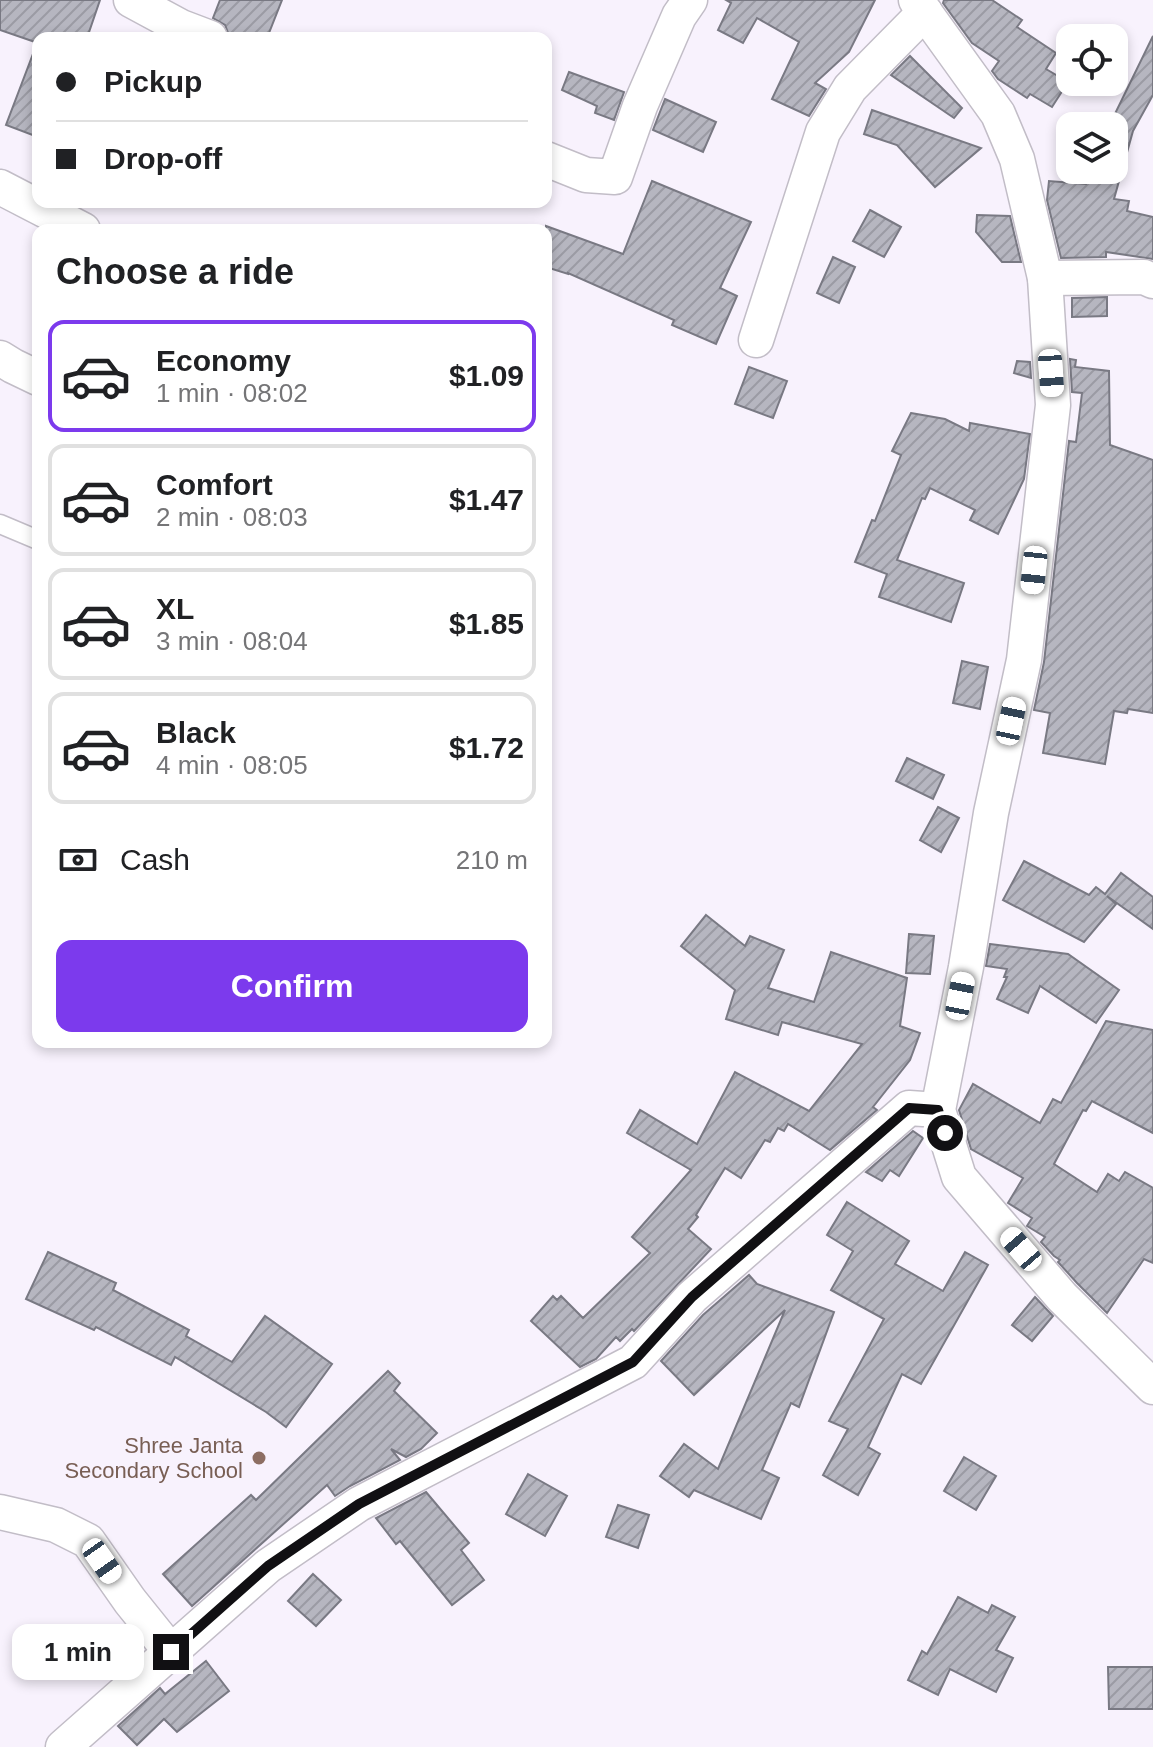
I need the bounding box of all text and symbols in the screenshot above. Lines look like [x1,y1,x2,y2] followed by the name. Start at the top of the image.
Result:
[1056,24,1128,184] map controls
[1056,24,1128,96] button: locate
[104,65,202,98] text: Pickup
[1056,112,1128,184] button: layers
[104,142,222,175] text: Drop-off
[56,251,294,292] text: Choose a ride
[60,340,132,412] icon: car
[156,344,291,377] text: Economy
[1037,348,1065,398] car
[449,359,524,392] text: $1.09
[156,378,308,408] text: 1 min · 08:02
[60,464,132,536] icon: car
[156,468,273,501] text: Comfort
[449,483,524,516] text: $1.47
[156,502,308,532] text: 2 min · 08:03
[1020,545,1048,595] car
[60,588,132,660] icon: car
[156,592,194,625] text: XL
[449,607,524,640] text: $1.85
[156,626,308,656] text: 3 min · 08:04
[994,695,1028,747] car
[60,712,132,784] icon: car
[156,716,236,749] text: Black
[449,731,524,764] text: $1.72
[156,750,308,780] text: 4 min · 08:05
[56,838,100,882] icon: cash
[120,843,190,876] text: Cash
[456,845,528,875] text: 210 m
[56,940,528,1032] button: Confirm
[944,970,976,1022] car
[927,1115,963,1151] route start
[996,1223,1046,1275] car
[64,1433,244,1483] place label: Shree Janta Secondary School
[250,1449,268,1467] marker: Shree Janta Secondary School
[78,1534,126,1588] car
[11,1624,143,1680] callout: 1 min
[153,1634,189,1670] route end
[44,1637,112,1667] text: 1 min

